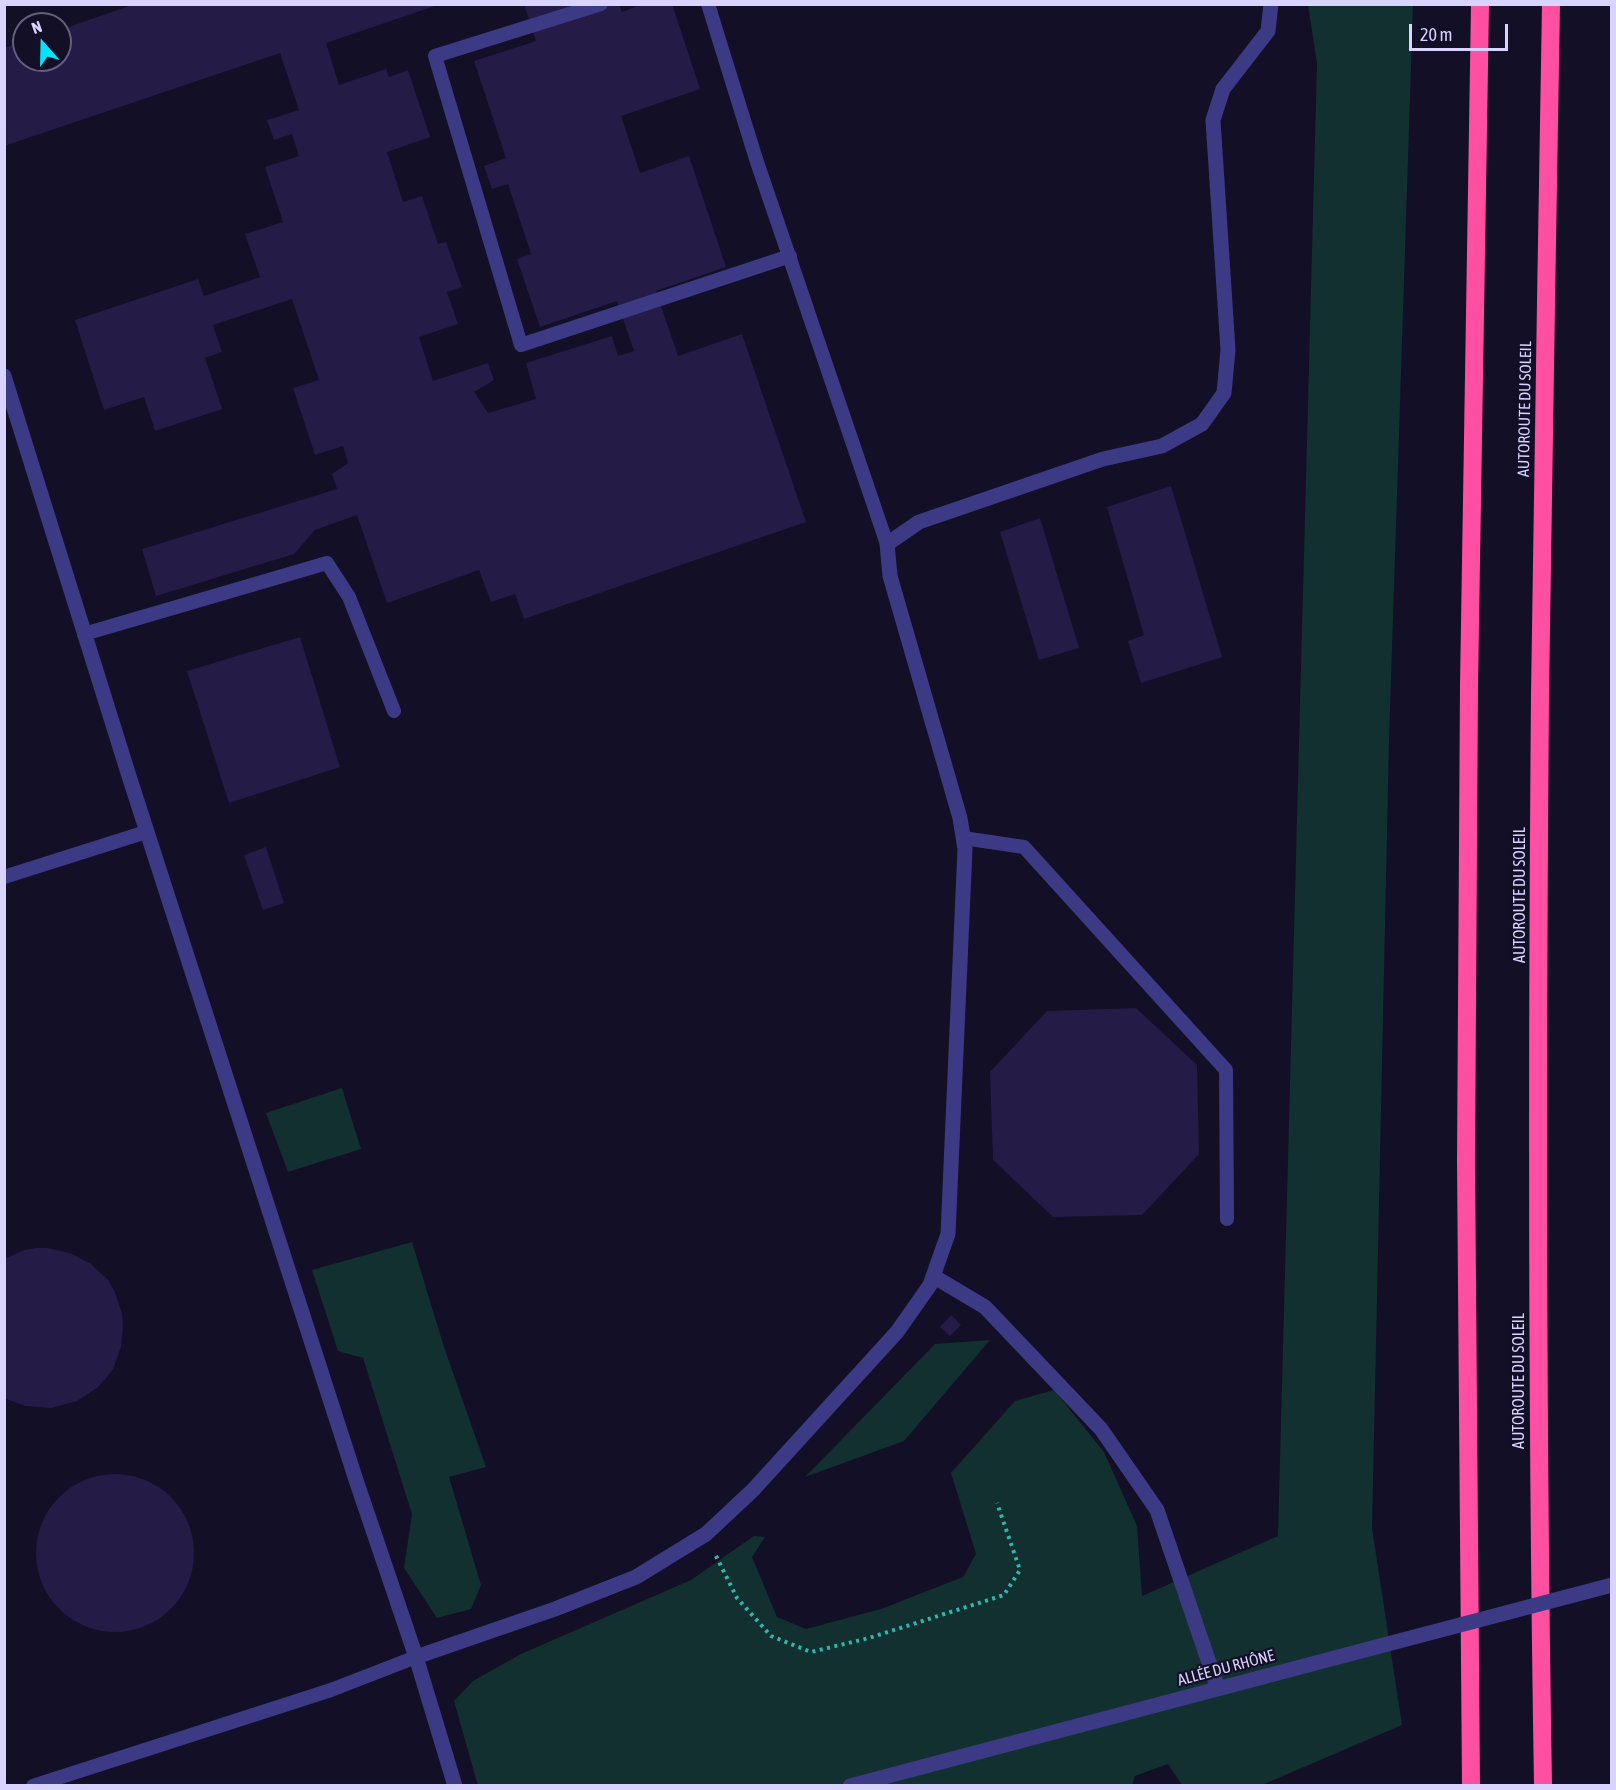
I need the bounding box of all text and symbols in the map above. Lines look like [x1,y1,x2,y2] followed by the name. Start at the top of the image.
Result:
[12,12,72,72] north arrow
[1412,12,1511,50] scale bar
[29,17,44,37] text: N
[1420,24,1452,45] text: 20 m
[1514,341,1536,477] street label: AUTOROUTE DU SOLEIL
[1510,827,1530,963] street label: AUTOROUTE DU SOLEIL
[1509,1313,1529,1449] street label: AUTOROUTE DU SOLEIL
[1175,1646,1277,1690] street label: ALLÉE DU RHÔNE

